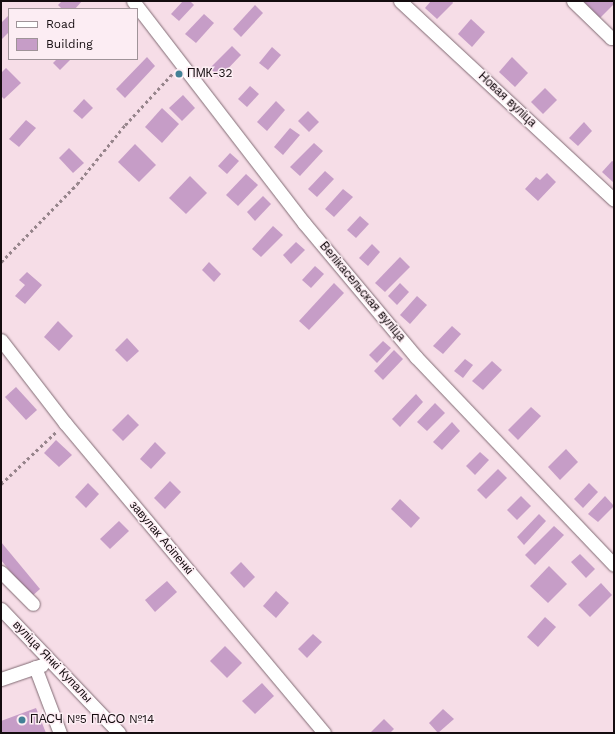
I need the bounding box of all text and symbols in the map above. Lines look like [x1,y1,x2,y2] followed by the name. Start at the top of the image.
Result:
[8,8,138,60] legend
[46,17,75,31] text: Road
[46,37,93,51] text: Building
[187,67,233,81] place label: ПМК-32
[174,69,184,79] marker: ПМК-32
[475,70,539,130] street label: Новая вуліца
[316,239,408,345] street label: Велікасельская вуліца
[126,498,196,578] street label: завулак Асіпенкі
[9,618,95,706] street label: вуліца Янкі Купалы
[30,713,154,727] place label: ПАСЧ №5 ПАСО №14
[17,715,27,725] marker: ПАСЧ №5 ПАСО №14

